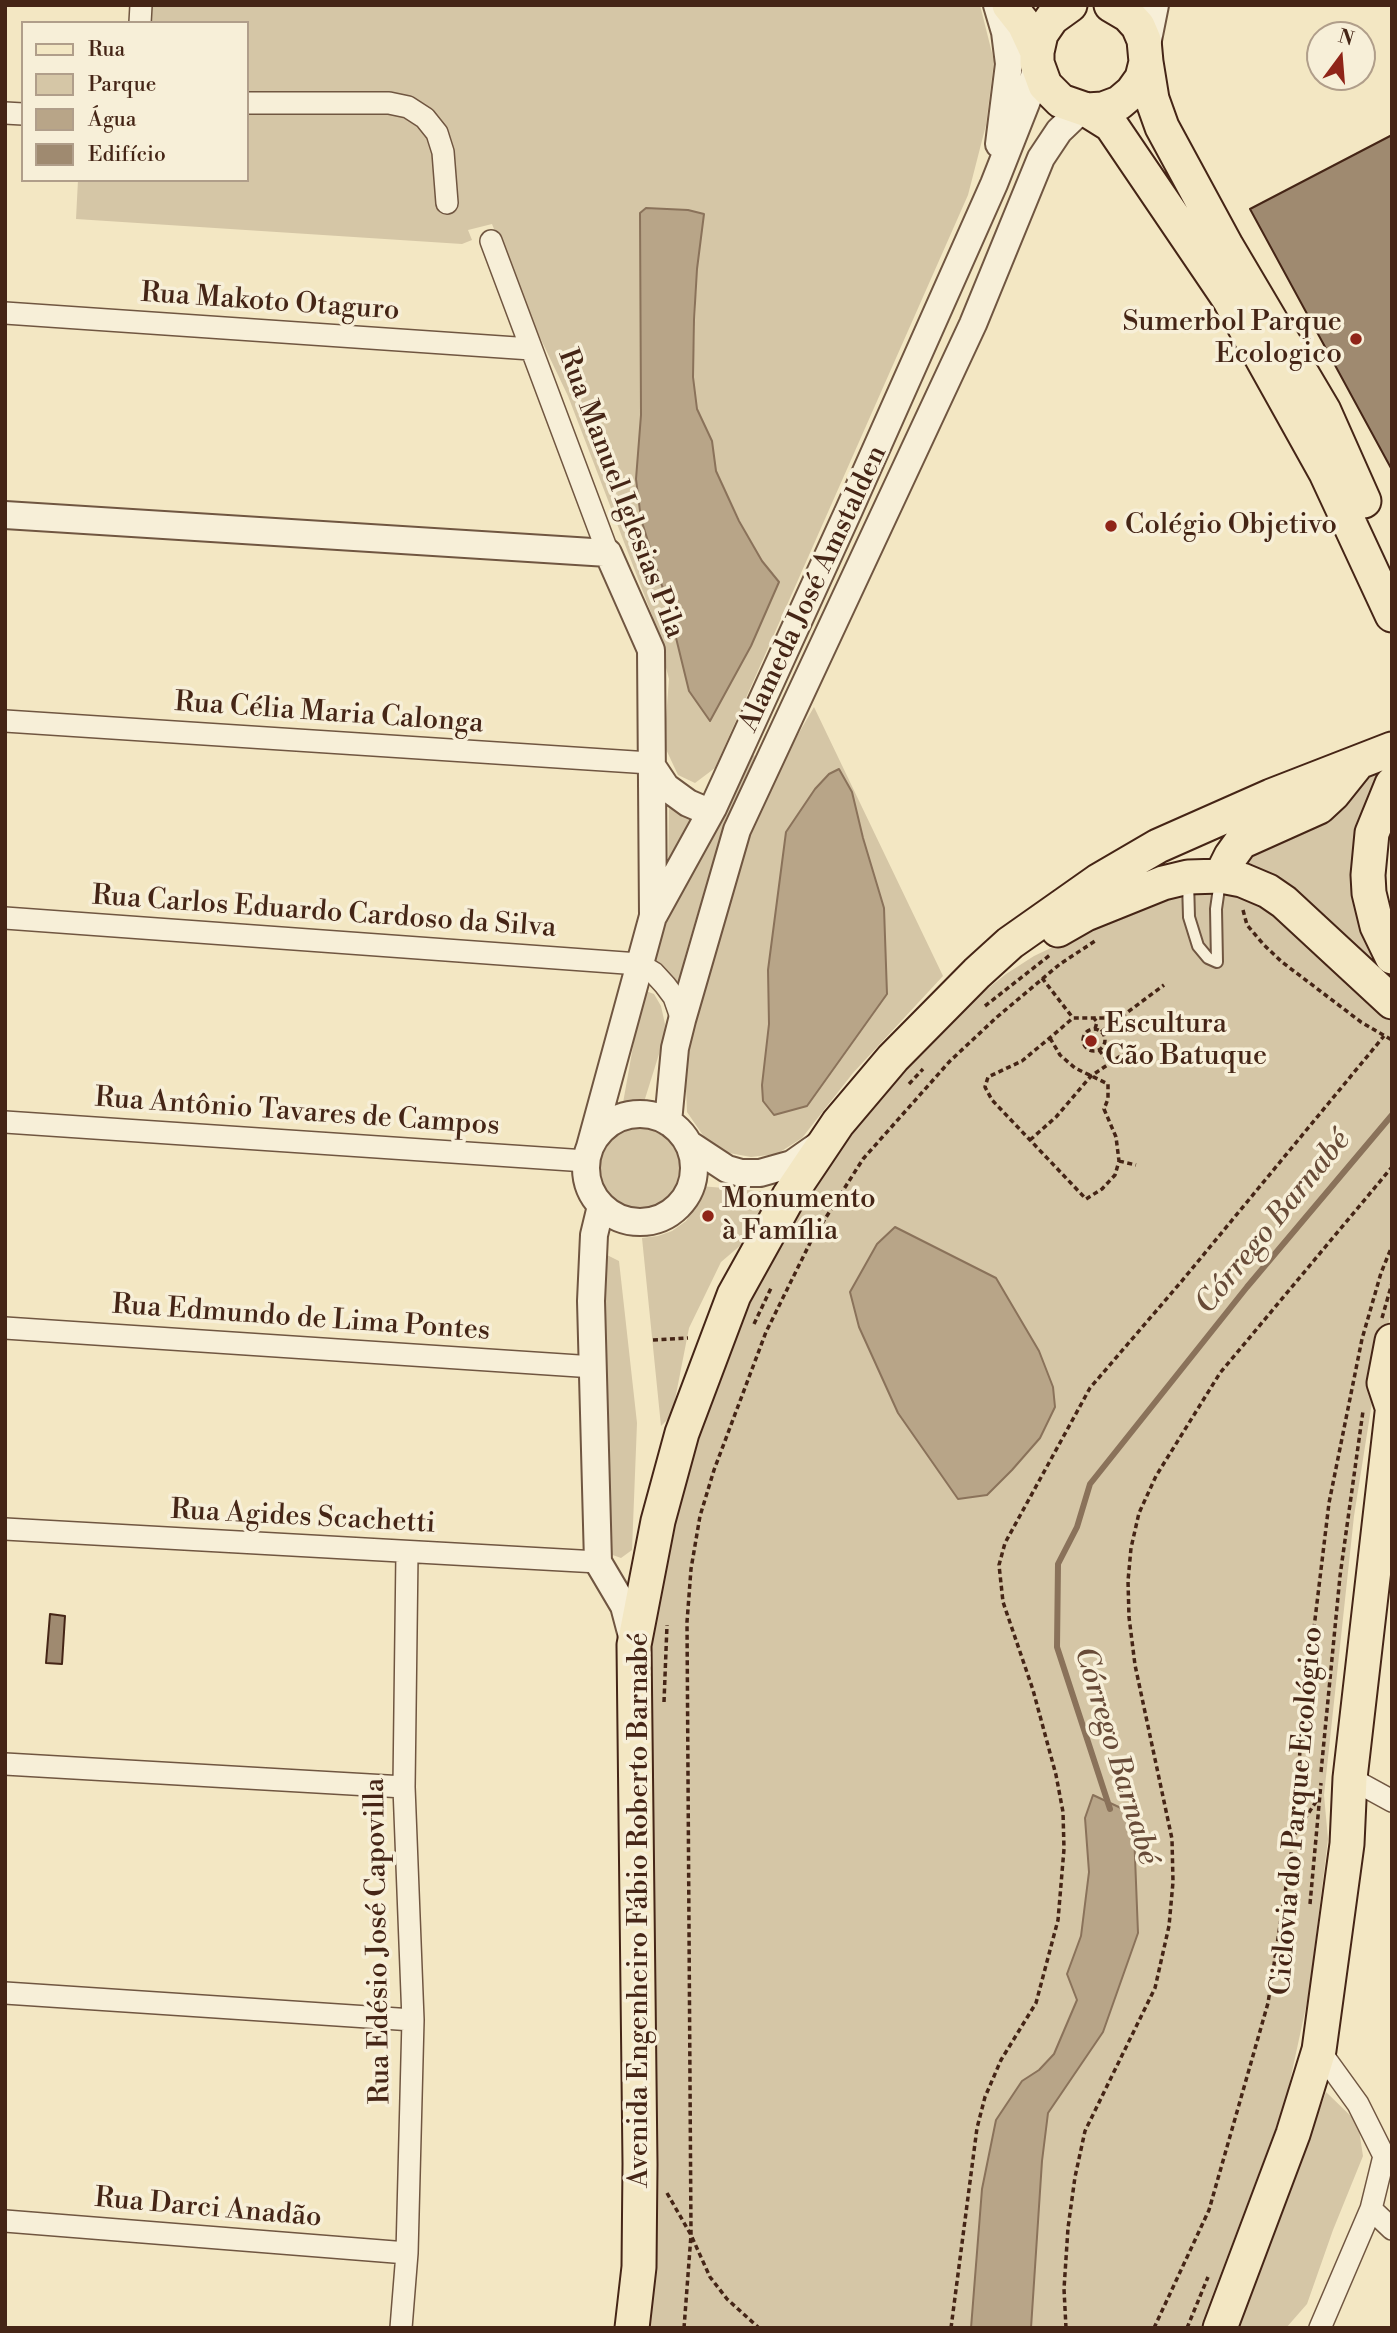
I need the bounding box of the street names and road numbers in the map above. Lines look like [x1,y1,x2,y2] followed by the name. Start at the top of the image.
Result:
[139,277,401,329] street label: Rua Makoto Otaguro
[549,345,691,643] street label: Rua Manuel Iglesias Pila
[733,441,895,737] street label: Alameda José Amstalden
[173,686,485,742] street label: Rua Célia Maria Calonga
[91,880,557,946] street label: Rua Carlos Eduardo Cardoso da Silva
[93,1082,501,1144] street label: Rua Antônio Tavares de Campos
[111,1289,491,1349] street label: Rua Edmundo de Lima Pontes
[170,1494,436,1542] street label: Rua Agides Scachetti
[1265,1625,1331,1997] street label: Ciclovia do Parque Ecológico
[623,1632,657,2188] street label: Avenida Engenheiro Fábio Roberto Barnabé
[359,1778,399,2104] street label: Rua Edésio José Capovilla
[93,2182,323,2236] street label: Rua Darci Anadão

